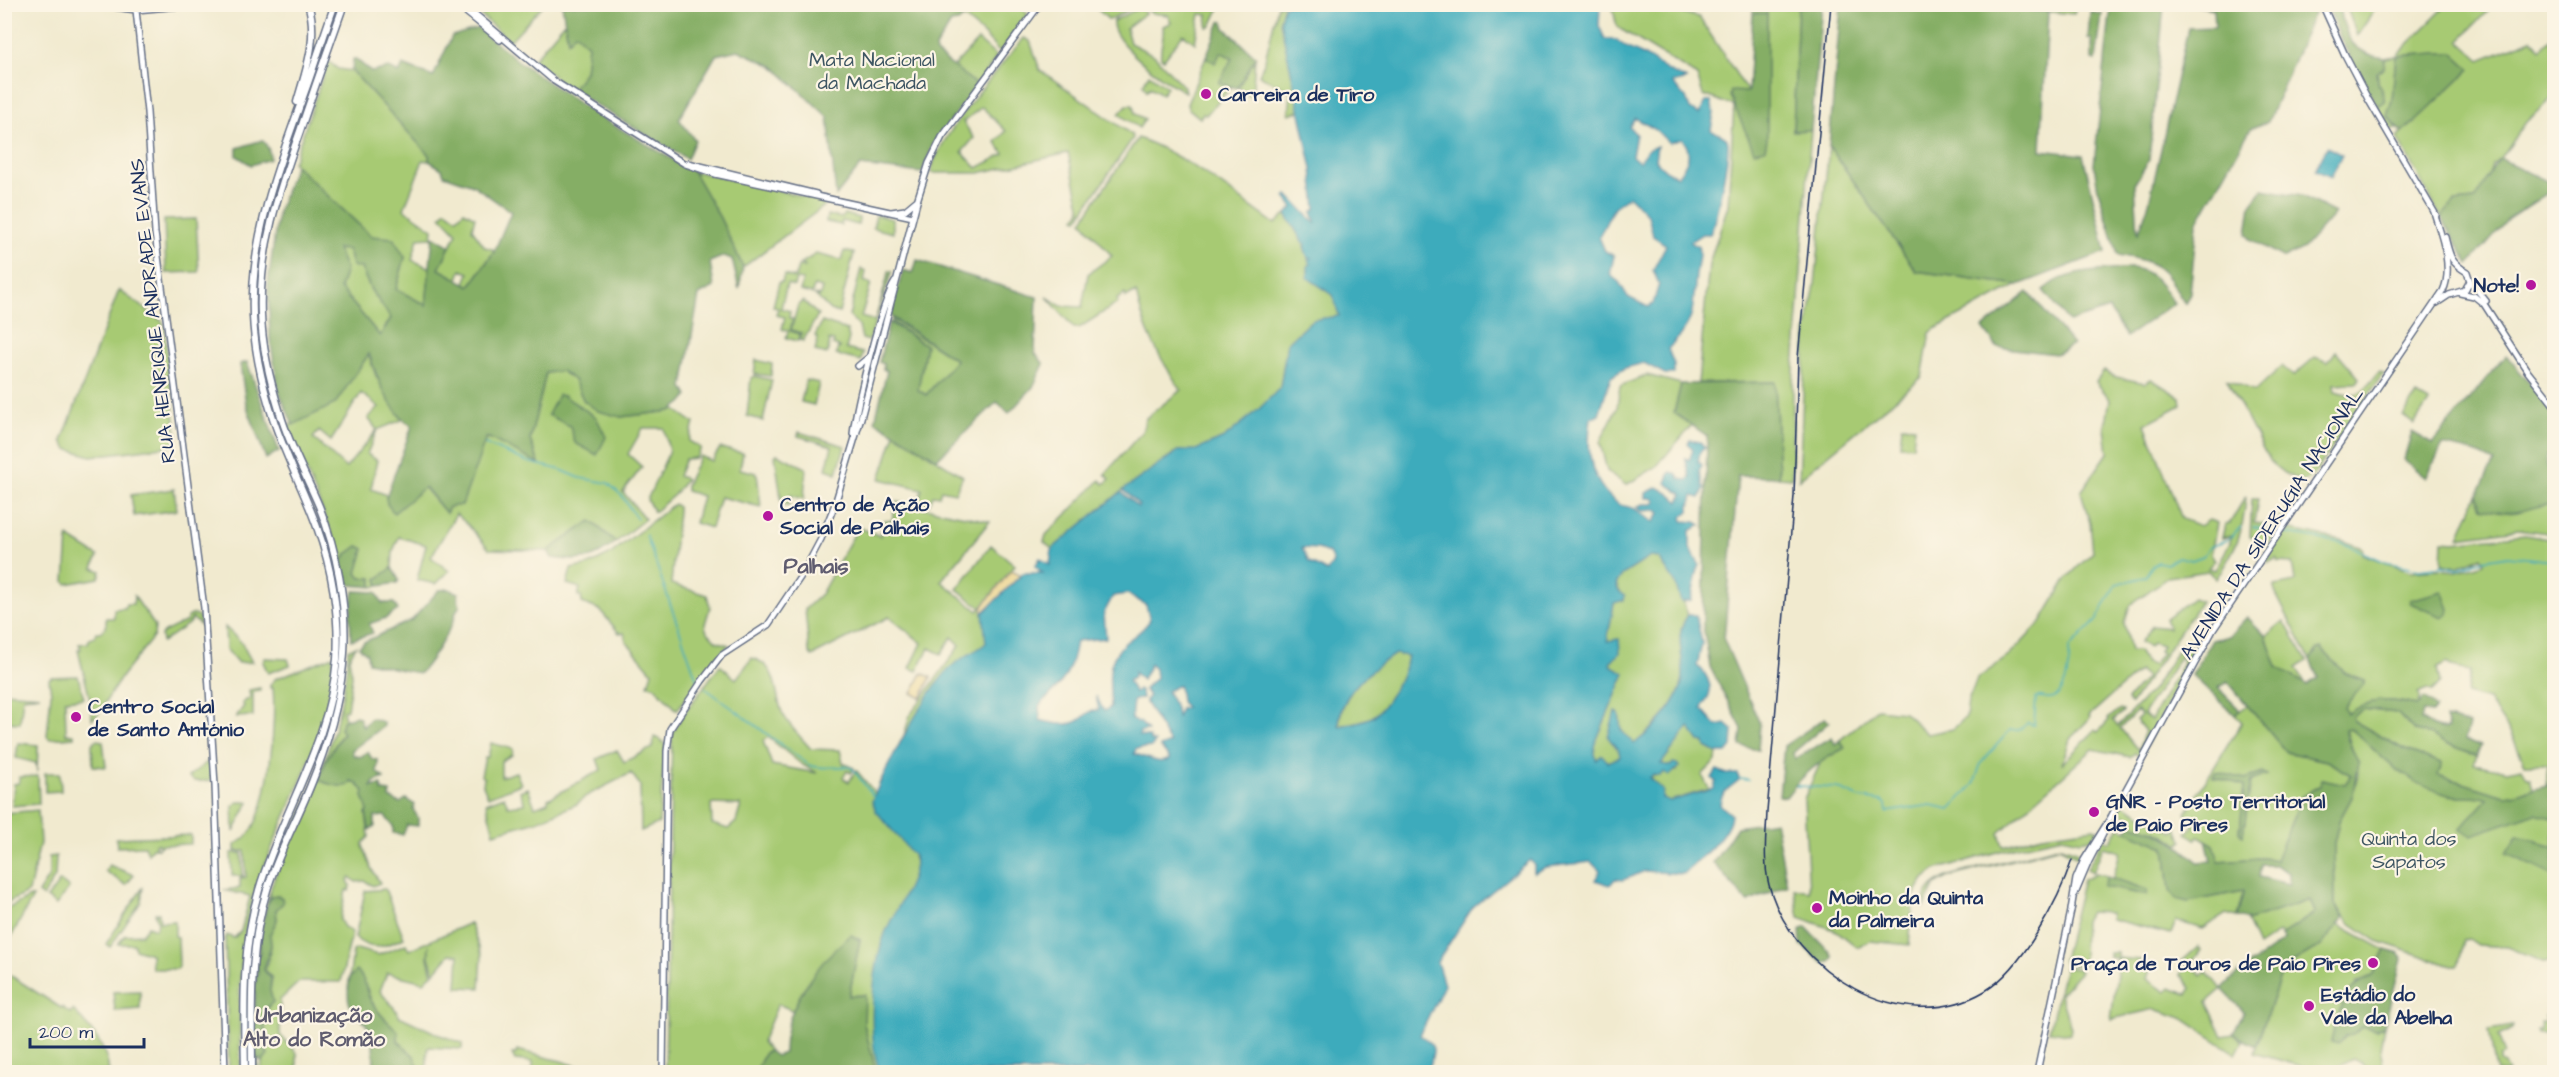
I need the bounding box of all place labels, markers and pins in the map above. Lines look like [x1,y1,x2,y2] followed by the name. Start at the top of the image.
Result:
[1218,81,1375,109] place label: Carreira de Tiro
[1199,87,1213,101] marker: Carreira de Tiro
[2474,272,2519,300] place label: Note!
[2524,278,2538,292] marker: Note!
[779,491,930,542] place label: Centro de Ação Social de Palhais
[761,509,775,523] marker: Centro de Ação Social de Palhais
[87,693,245,744] place label: Centro Social de Santo António
[69,710,83,724] marker: Centro Social de Santo António
[2105,788,2325,839] place label: GNR - Posto Territorial de Paio Pires
[2087,805,2101,819] marker: GNR - Posto Territorial de Paio Pires
[1828,884,1984,935] place label: Moinho da Quinta da Palmeira
[1810,901,1824,915] marker: Moinho da Quinta da Palmeira
[2071,950,2361,978] place label: Praça de Touros de Paio Pires
[2366,956,2380,970] marker: Praça de Touros de Paio Pires
[2320,981,2453,1032] place label: Estádio do Vale da Abelha
[2302,999,2316,1013] marker: Estádio do Vale da Abelha

